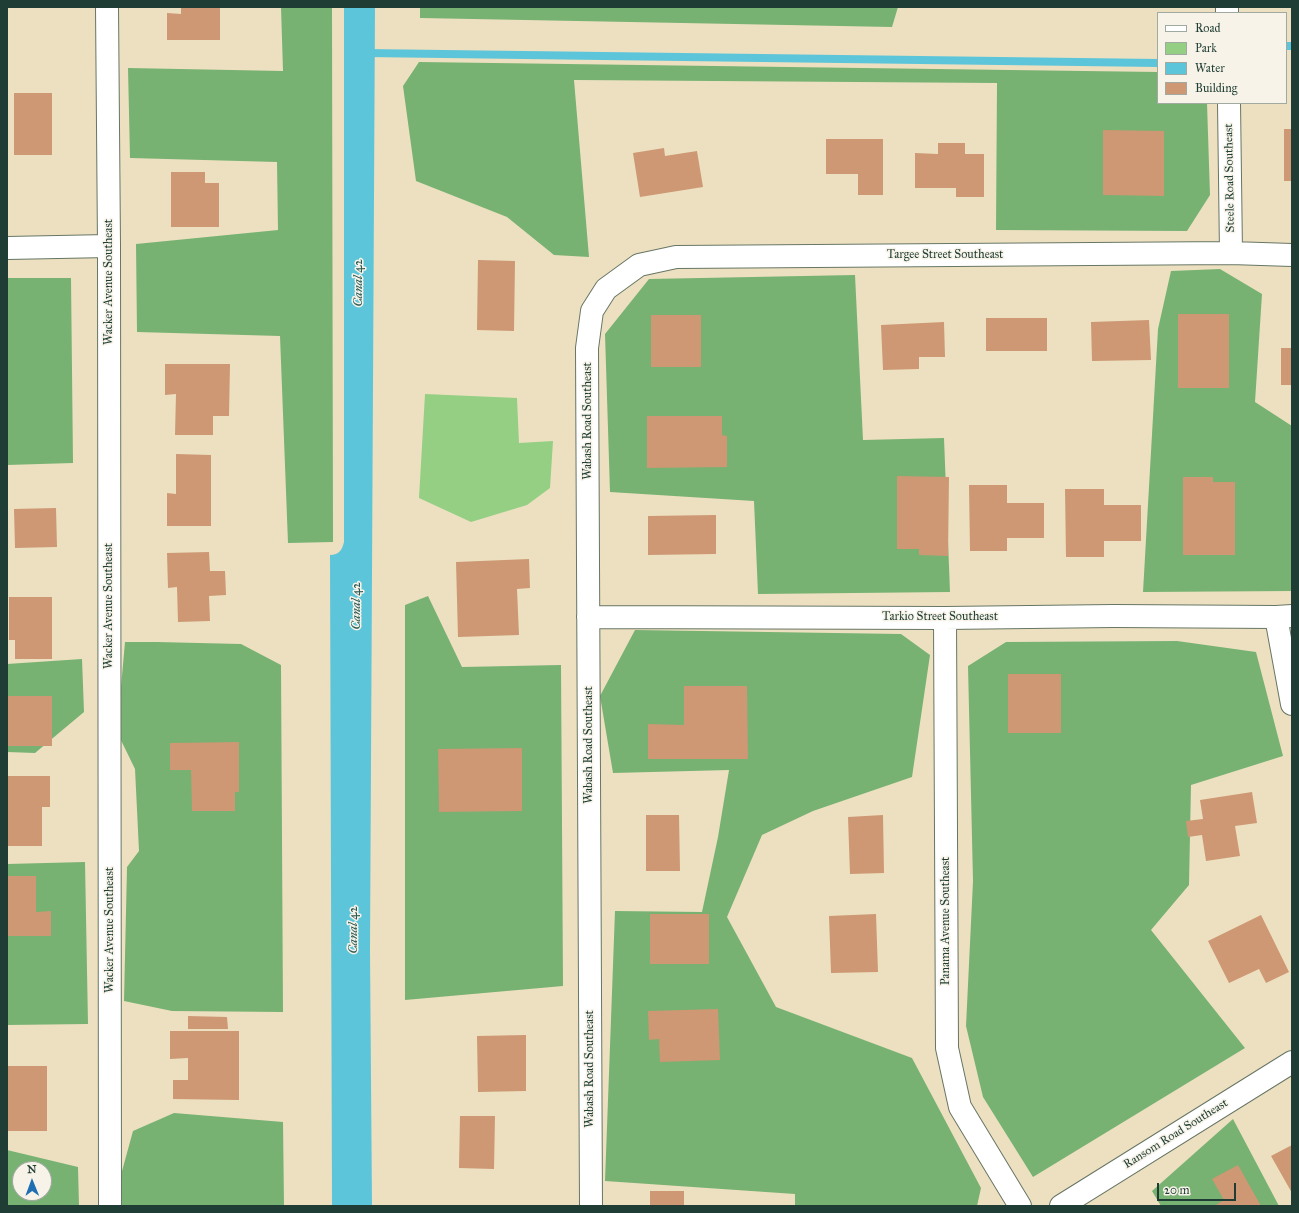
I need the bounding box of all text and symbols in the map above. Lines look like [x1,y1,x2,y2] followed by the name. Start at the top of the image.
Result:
[1157,12,1287,104] legend
[1195,21,1221,35] text: Road
[1195,41,1217,55] text: Park
[1195,61,1225,75] text: Water
[1195,81,1237,95] text: Building
[1222,123,1238,233] street label: Steele Road Southeast
[102,219,116,345] street label: Wacker Avenue Southeast
[887,248,1003,262] street label: Targee Street Southeast
[351,259,367,307] water label: Canal 42
[581,362,595,480] street label: Wabash Road Southeast
[102,543,116,669] street label: Wacker Avenue Southeast
[349,582,365,630] water label: Canal 42
[882,610,998,624] street label: Tarkio Street Southeast
[582,686,596,804] street label: Wabash Road Southeast
[939,857,953,985] street label: Panama Avenue Southeast
[103,867,117,993] street label: Wacker Avenue Southeast
[346,906,362,954] water label: Canal 42
[583,1010,597,1128] street label: Wabash Road Southeast
[1121,1096,1231,1172] street label: Ransom Road Southeast
[12,1161,52,1201] north arrow
[27,1163,37,1176] text: N
[1159,1175,1238,1201] scale bar
[1164,1183,1190,1197] text: 20 m

